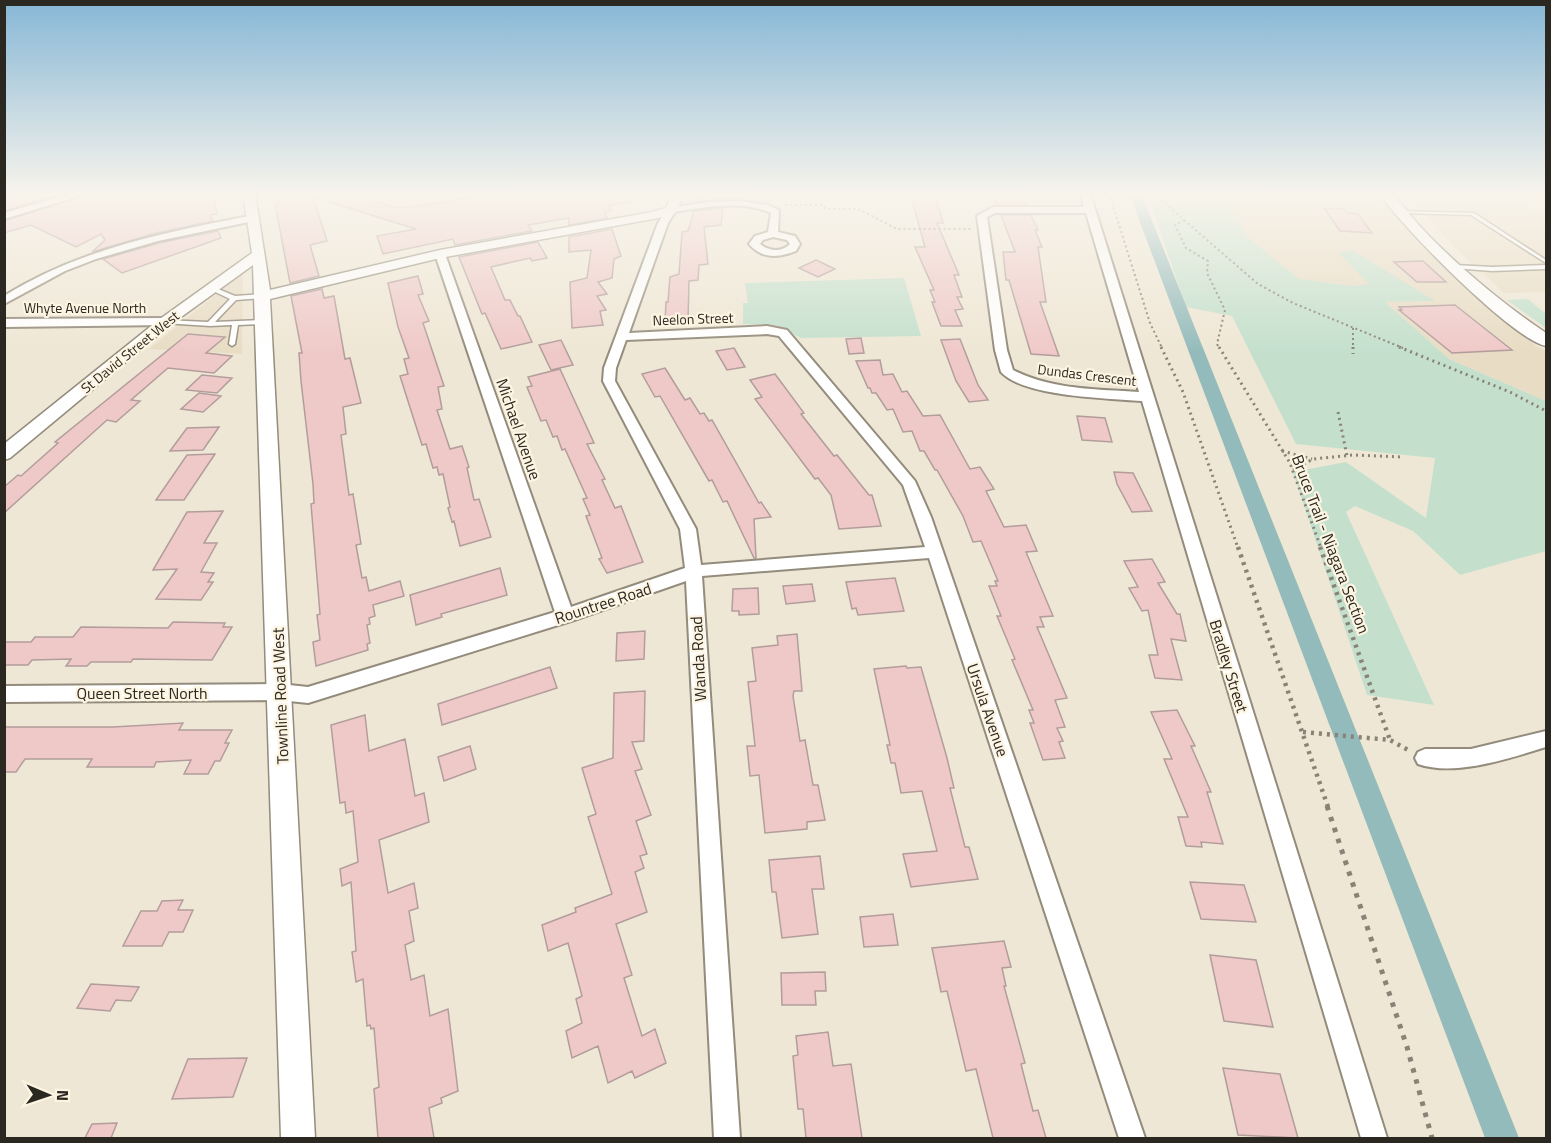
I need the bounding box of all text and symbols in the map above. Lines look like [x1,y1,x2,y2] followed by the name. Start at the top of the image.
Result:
[24,297,146,318] street label: Whyte Avenue North
[76,305,184,398] street label: St David Street West
[652,307,734,330] street label: Neelon Street
[1036,358,1138,391] street label: Dundas Crescent
[490,375,548,483] street label: Michael Avenue
[1286,451,1376,637] street label: Bruce Trail - Niagara Section
[551,576,655,630] street label: Rountree Road
[684,616,712,702] street label: Wanda Road
[1203,617,1255,716] street label: Bradley Street
[266,627,294,765] street label: Townline Road West
[961,660,1015,760] street label: Ursula Avenue
[76,681,208,705] street label: Queen Street North
[18,1065,78,1125] north arrow
[51,1090,75,1101] text: N

